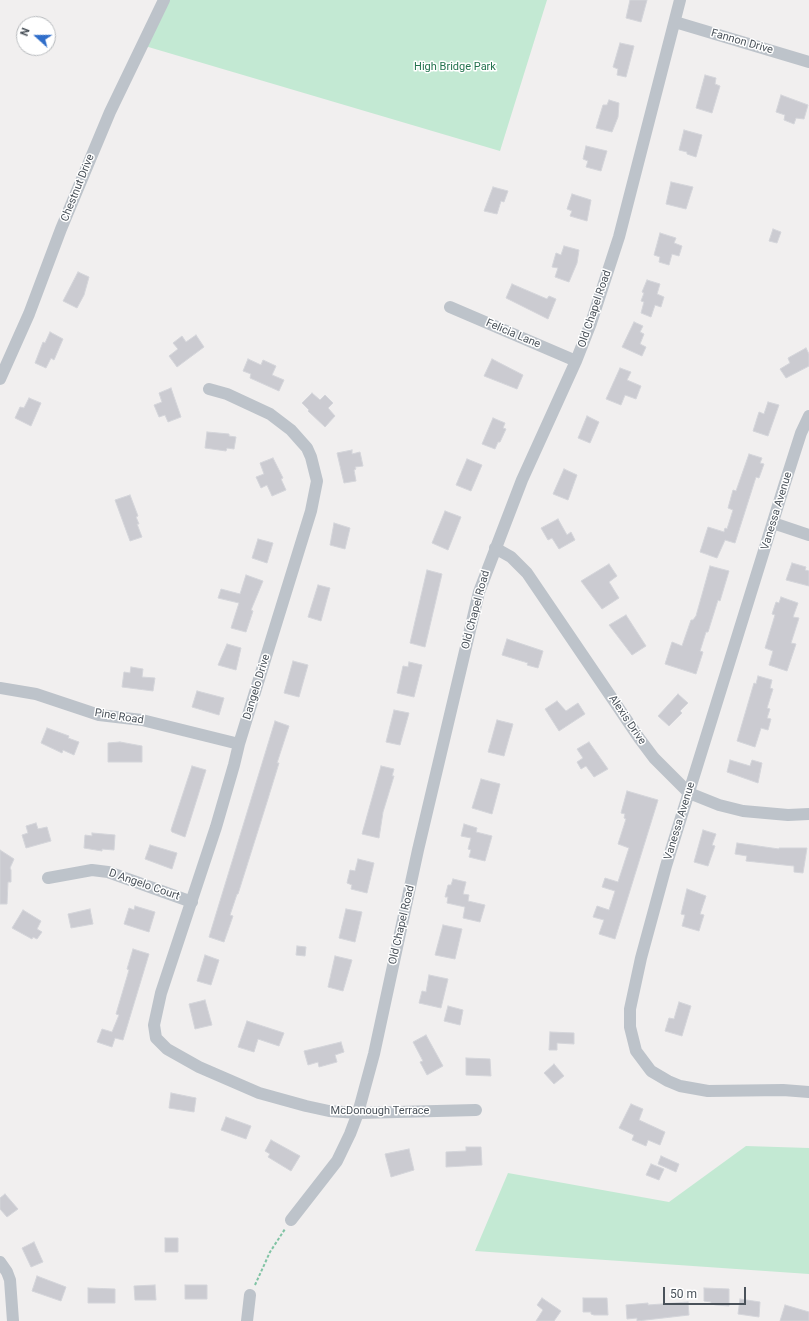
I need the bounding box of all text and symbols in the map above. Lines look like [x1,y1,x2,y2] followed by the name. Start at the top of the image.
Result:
[16,16,56,56] north arrow
[18,26,33,38] text: N
[710,27,774,57] street label: Fannon Drive
[414,60,496,74] park label: High Bridge Park
[58,152,98,224] street label: Chestnut Drive
[576,269,614,349] street label: Old Chapel Road
[484,317,542,351] street label: Felicia Lane
[759,470,795,552] street label: Vanessa Avenue
[459,569,493,651] street label: Old Chapel Road
[241,653,273,721] street label: Dangelo Drive
[606,693,648,747] street label: Alexis Drive
[94,707,144,727] street label: Pine Road
[662,780,698,862] street label: Vanessa Avenue
[107,867,181,903] street label: D Angelo Court
[386,884,418,966] street label: Old Chapel Road
[331,1104,429,1118] street label: McDonough Terrace
[665,1279,748,1305] scale bar
[670,1287,697,1301] text: 50 m

